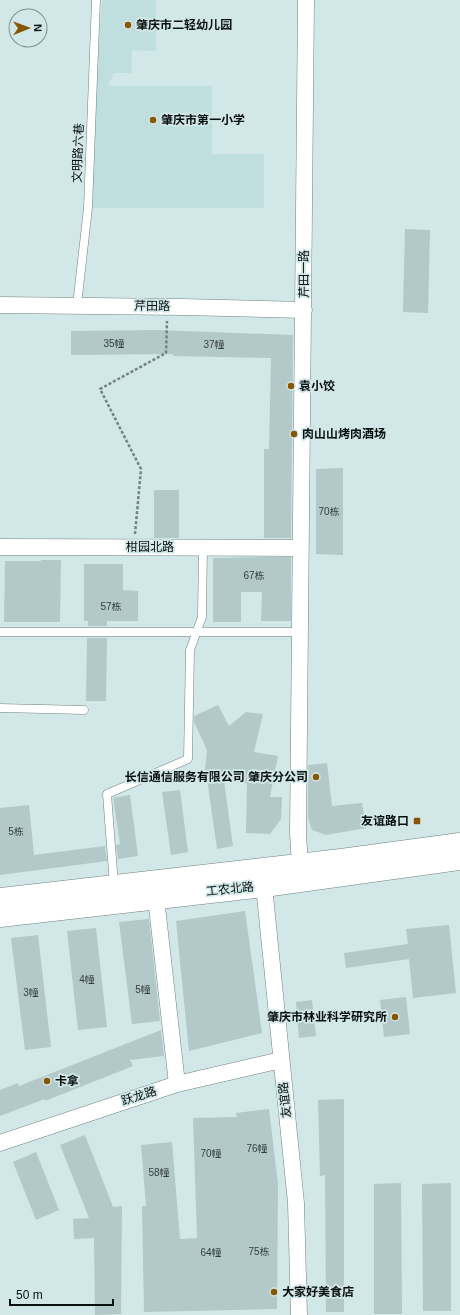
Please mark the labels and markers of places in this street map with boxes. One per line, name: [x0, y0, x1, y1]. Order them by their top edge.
place label: 肇庆市二轻幼儿园: [136, 18, 232, 32]
marker: 肇庆市二轻幼儿园: [123, 20, 133, 30]
place label: 肇庆市第一小学: [161, 113, 245, 127]
marker: 肇庆市第一小学: [148, 115, 158, 125]
place label: 袁小饺: [299, 379, 335, 393]
marker: 袁小饺: [286, 381, 296, 391]
place label: 肉山山烤肉酒场: [302, 427, 386, 441]
marker: 肉山山烤肉酒场: [289, 429, 299, 439]
place label: 长信通信服务有限公司 肇庆分公司: [125, 770, 308, 784]
marker: 长信通信服务有限公司 肇庆分公司: [311, 772, 321, 782]
place label: 友谊路口: [361, 814, 409, 828]
marker: 友谊路口: [412, 816, 422, 826]
place label: 肇庆市林业科学研究所: [267, 1010, 387, 1024]
marker: 肇庆市林业科学研究所: [390, 1012, 400, 1022]
place label: 卡拿: [55, 1074, 79, 1088]
marker: 卡拿: [42, 1076, 52, 1086]
place label: 大家好美食店: [282, 1285, 354, 1299]
marker: 大家好美食店: [269, 1287, 279, 1297]

